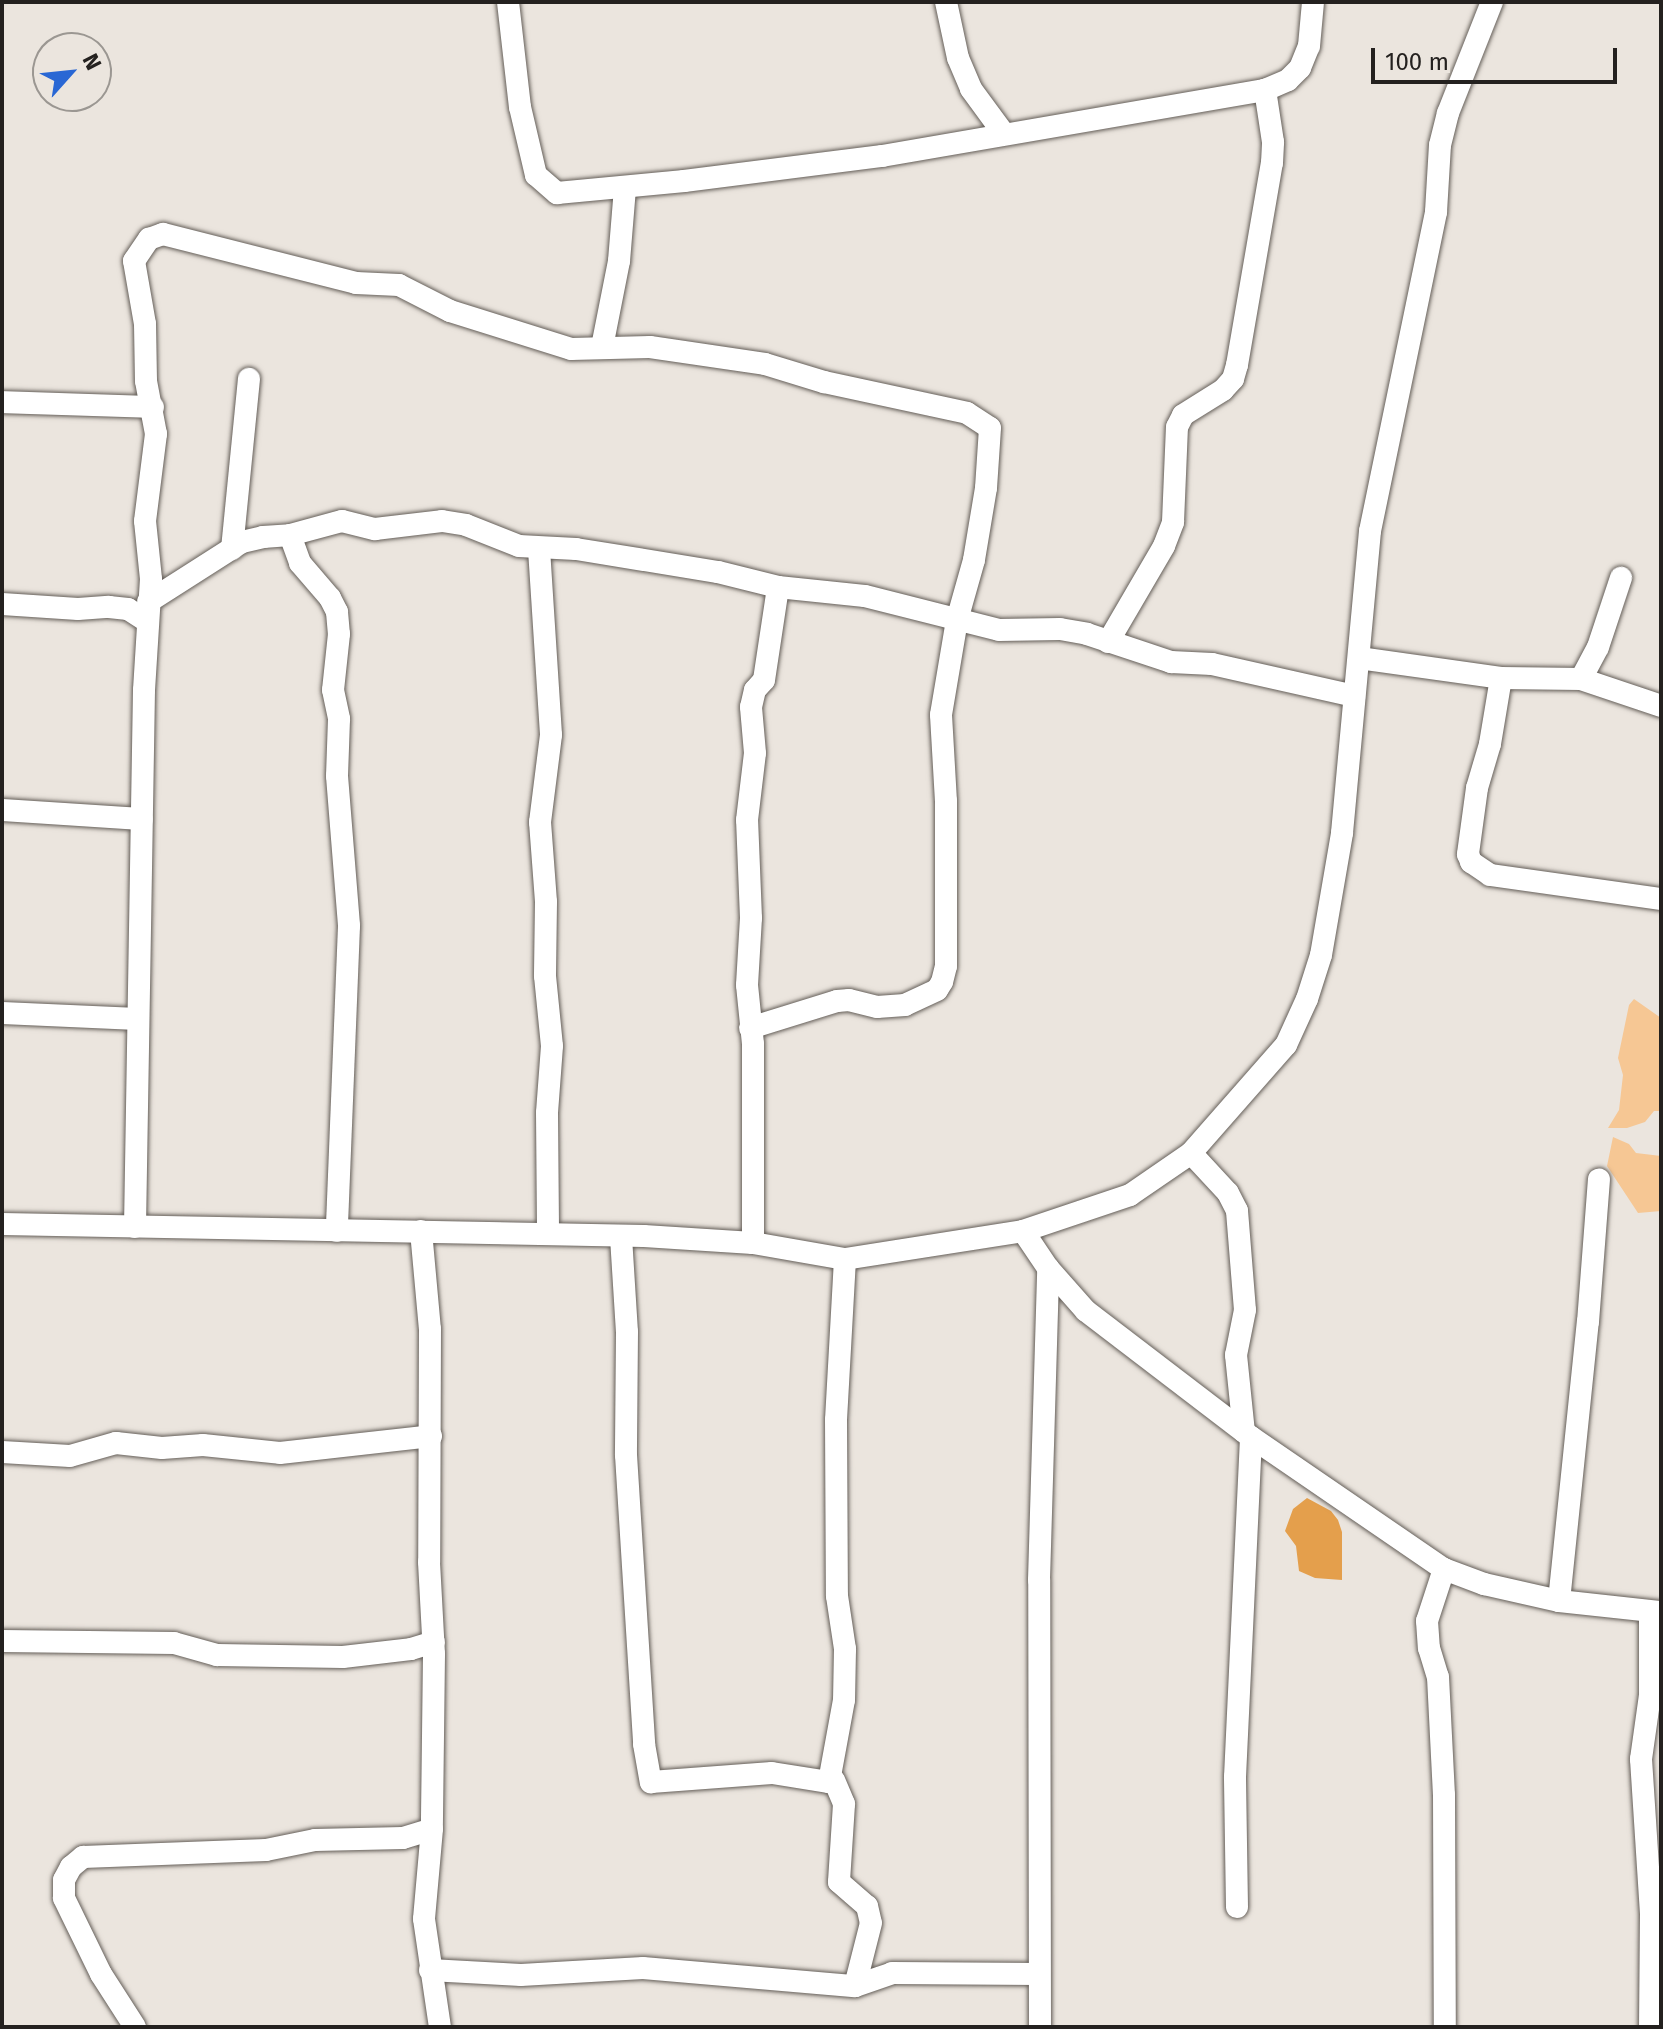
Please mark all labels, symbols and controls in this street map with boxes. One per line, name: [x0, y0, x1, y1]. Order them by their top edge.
north arrow: [32, 32, 112, 112]
scale bar: [1375, 32, 1621, 82]
text: 100 m: [1385, 48, 1449, 76]
text: N: [77, 49, 107, 74]

